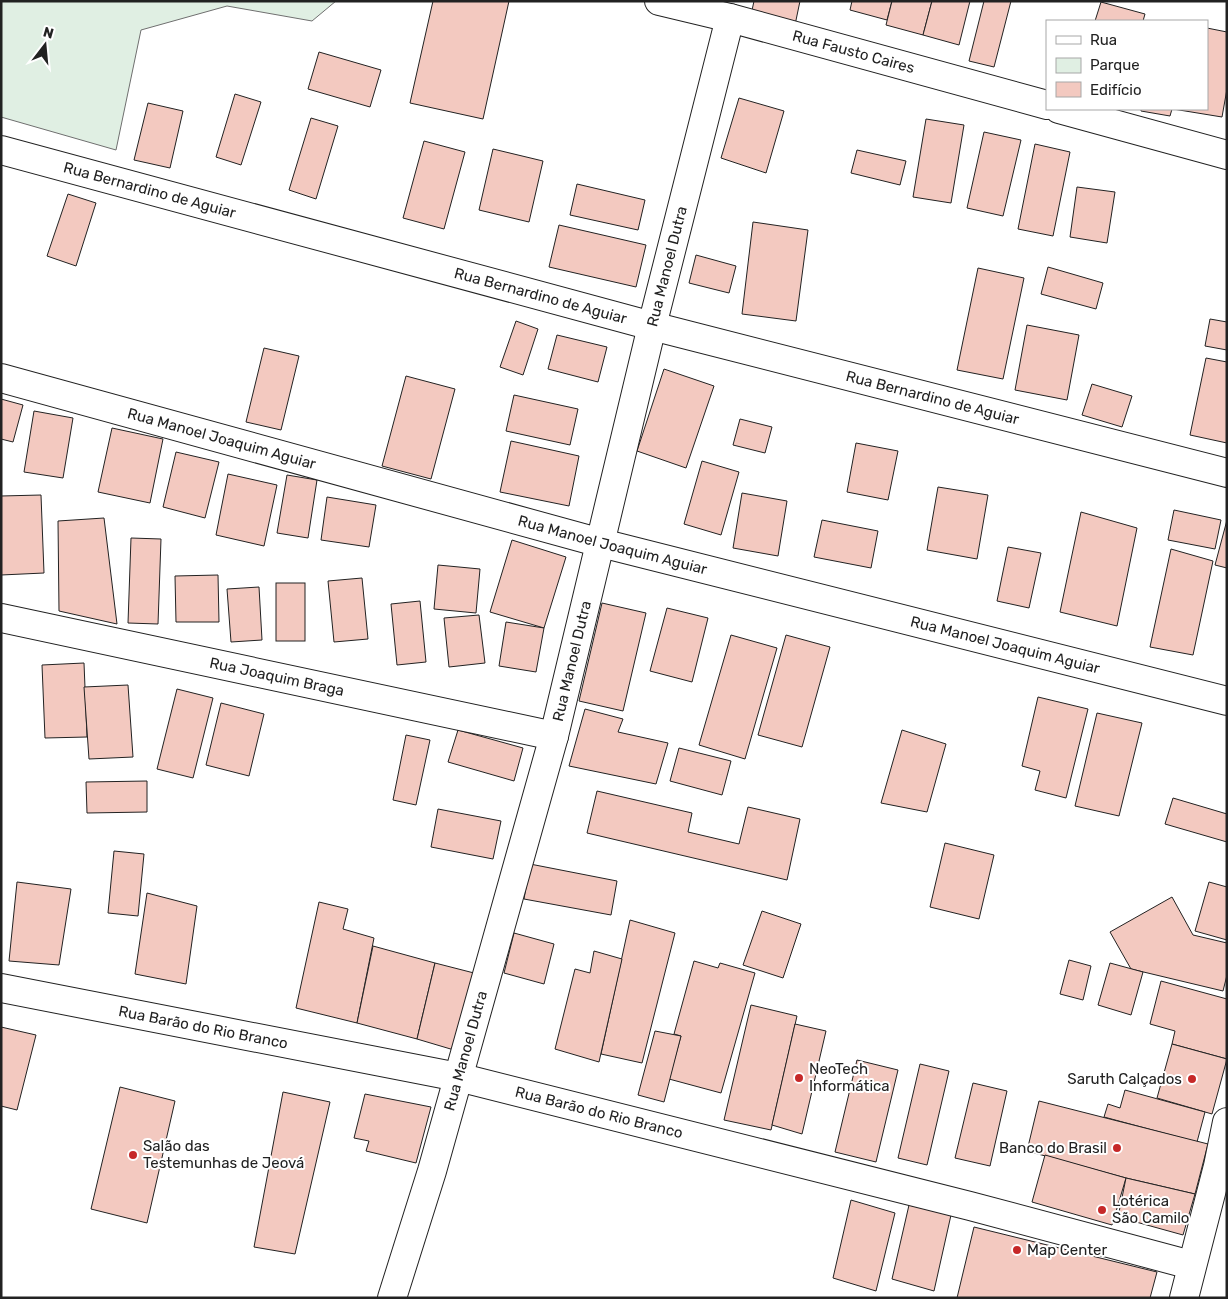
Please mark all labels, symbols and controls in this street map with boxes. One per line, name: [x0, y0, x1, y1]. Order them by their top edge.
north arrow: [20, 20, 70, 70]
legend: [1046, 20, 1208, 110]
text: N: [41, 23, 56, 43]
street label: Rua Fausto Caires: [790, 27, 917, 77]
text: Rua: [1090, 31, 1117, 49]
text: Parque: [1090, 56, 1140, 74]
text: Edifício: [1090, 81, 1142, 99]
street label: Rua Bernardino de Aguiar: [61, 158, 238, 222]
street label: Rua Manoel Dutra: [643, 204, 691, 328]
street label: Rua Bernardino de Aguiar: [452, 264, 629, 328]
street label: Rua Bernardino de Aguiar: [844, 367, 1021, 429]
street label: Rua Manoel Joaquim Aguiar: [126, 404, 318, 473]
street label: Rua Manoel Joaquim Aguiar: [516, 512, 709, 579]
street label: Rua Manoel Dutra: [549, 599, 595, 723]
street label: Rua Manoel Joaquim Aguiar: [908, 612, 1102, 678]
street label: Rua Joaquim Braga: [208, 654, 346, 700]
street label: Rua Manoel Dutra: [440, 989, 491, 1113]
street label: Rua Barão do Rio Branco: [117, 1002, 289, 1053]
place label: NeoTech Informática: [809, 1060, 890, 1095]
place label: Saruth Calçados: [1067, 1070, 1182, 1088]
marker: NeoTech Informática: [793, 1072, 805, 1084]
marker: Saruth Calçados: [1186, 1073, 1198, 1085]
street label: Rua Barão do Rio Branco: [513, 1083, 685, 1142]
place label: Salão das Testemunhas de Jeová: [143, 1137, 304, 1172]
place label: Banco do Brasil: [999, 1139, 1107, 1157]
marker: Banco do Brasil: [1111, 1142, 1123, 1154]
marker: Salão das Testemunhas de Jeová: [127, 1149, 139, 1161]
place label: Lotérica São Camilo: [1112, 1192, 1189, 1227]
marker: Lotérica São Camilo: [1096, 1204, 1108, 1216]
place label: Map Center: [1027, 1241, 1107, 1259]
marker: Map Center: [1011, 1244, 1023, 1256]

